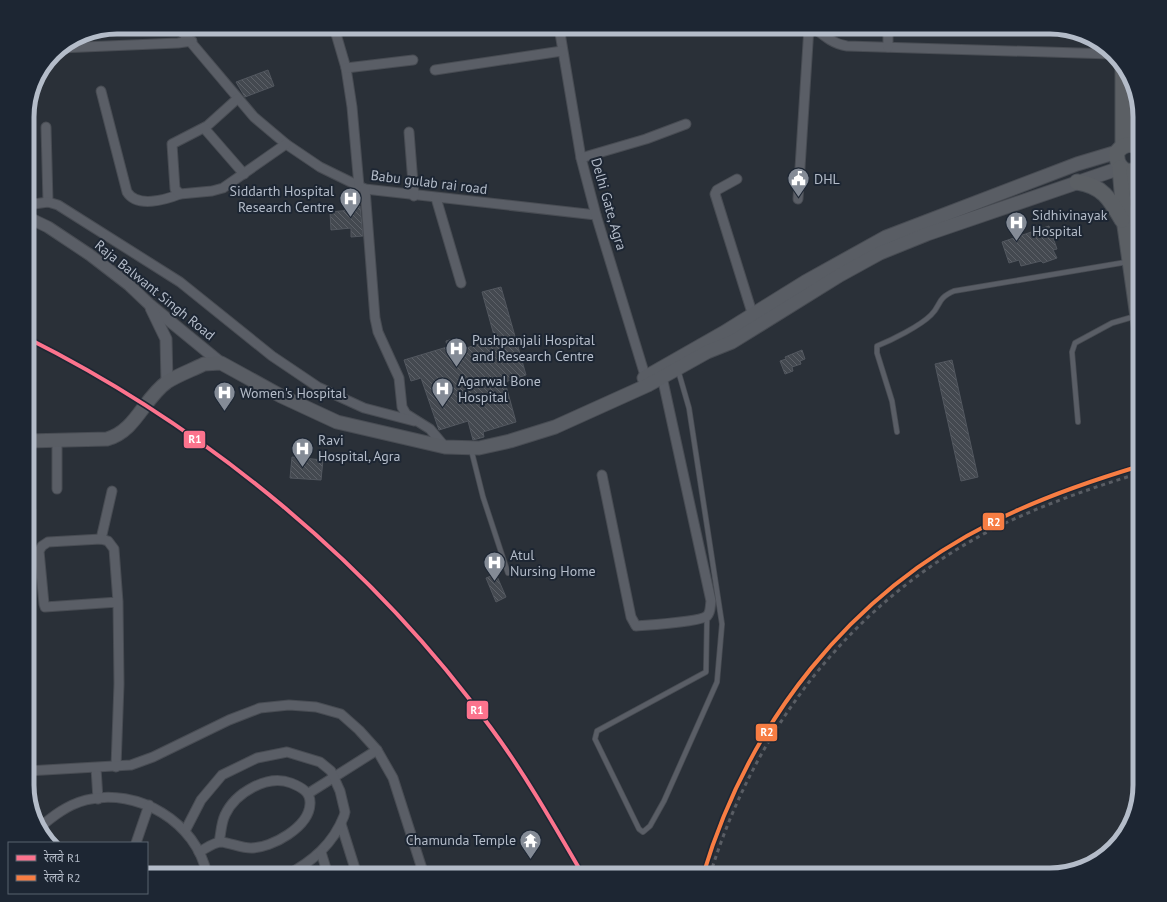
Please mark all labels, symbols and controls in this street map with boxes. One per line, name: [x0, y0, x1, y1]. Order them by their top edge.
street label: Delhi Gate, Agra: [587, 156, 631, 252]
street label: Babu gulab rai road: [370, 166, 488, 198]
public building icon: DHL: [785, 166, 811, 199]
place label: DHL: [814, 170, 840, 188]
place label: Siddarth Hospital Research Centre: [230, 182, 334, 216]
hospital icon: Siddarth Hospital Research Centre: [337, 186, 363, 219]
place label: Sidhivinayak Hospital: [1032, 206, 1108, 240]
hospital icon: Sidhivinayak Hospital: [1004, 210, 1030, 243]
street label: Raja Balwant Singh Road: [91, 236, 219, 344]
place label: Pushpanjali Hospital and Research Centre: [472, 331, 595, 365]
hospital icon: Pushpanjali Hospital and Research Centre: [443, 335, 469, 368]
place label: Agarwal Bone Hospital: [458, 372, 541, 406]
hospital icon: Agarwal Bone Hospital: [430, 376, 456, 409]
hospital icon: Women's Hospital: [212, 380, 238, 413]
place label: Women's Hospital: [240, 384, 346, 402]
line badge: R1: [183, 430, 206, 449]
place label: Ravi Hospital, Agra: [318, 431, 401, 465]
text: R1: [189, 432, 201, 446]
hospital icon: Ravi Hospital, Agra: [289, 435, 315, 468]
line badge: R2: [982, 512, 1005, 531]
text: R2: [988, 515, 1000, 529]
place label: Atul Nursing Home: [510, 546, 596, 580]
hospital icon: Atul Nursing Home: [482, 550, 508, 583]
line badge: R1: [466, 700, 489, 720]
text: R1: [471, 703, 483, 717]
line badge: R2: [755, 723, 778, 742]
text: R2: [761, 725, 773, 739]
temple icon: Chamunda Temple: [518, 827, 544, 860]
place label: Chamunda Temple: [406, 831, 516, 849]
legend: [8, 842, 148, 894]
text: रेलवे R1: [44, 850, 81, 865]
text: रेलवे R2: [44, 870, 81, 885]

